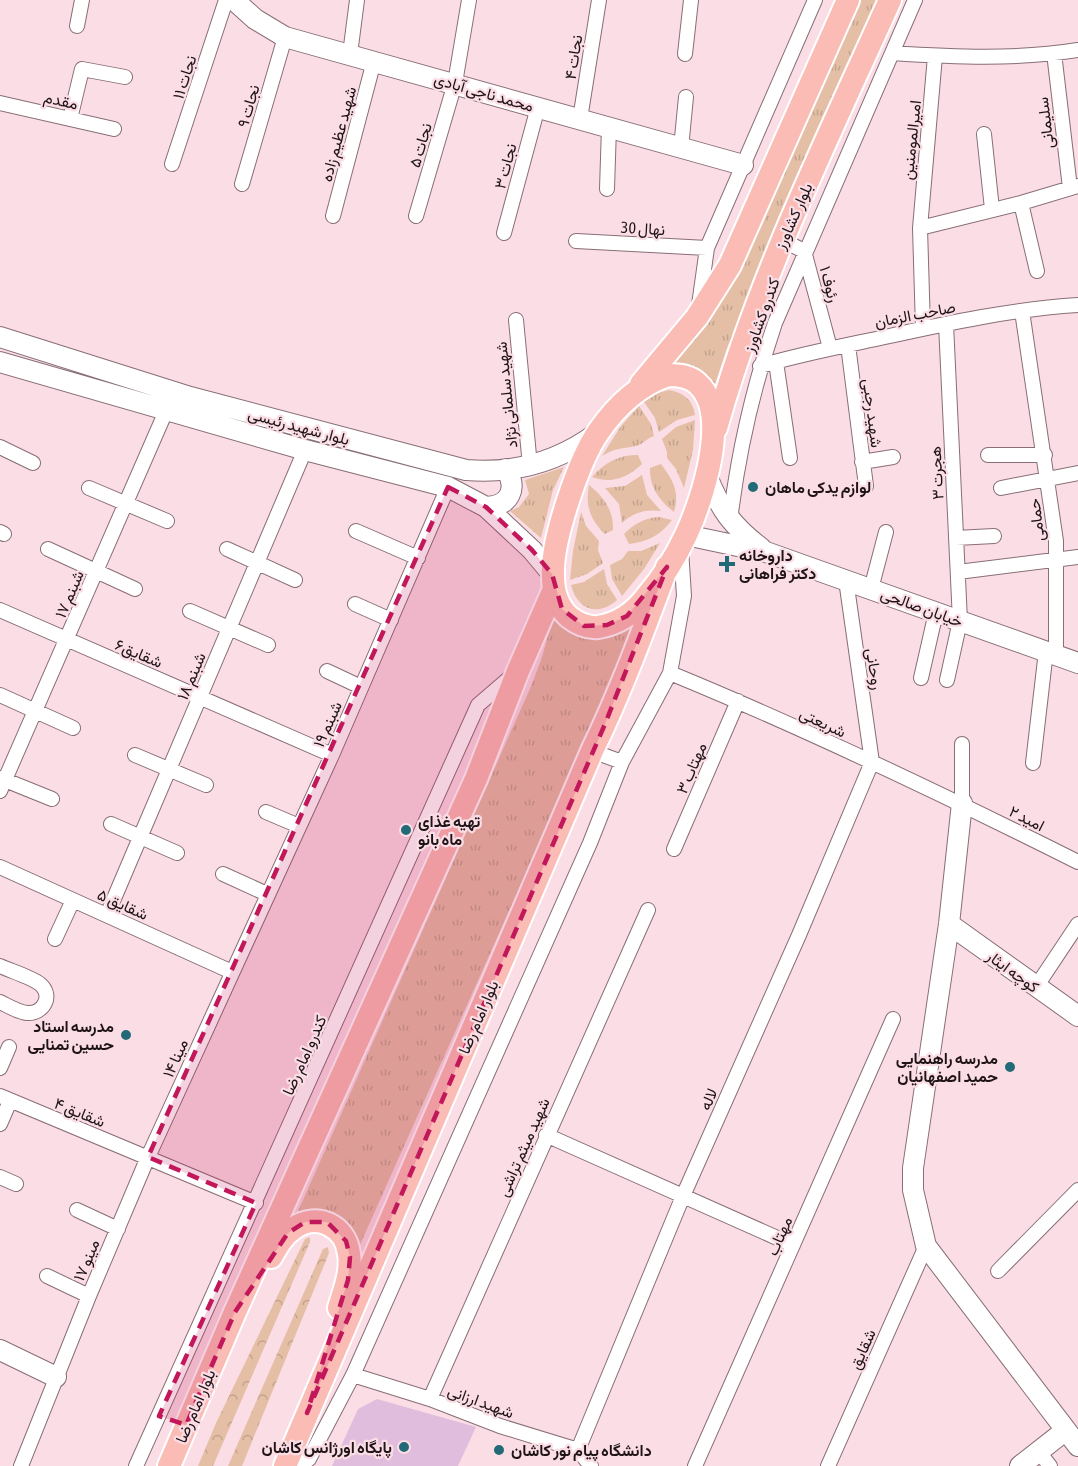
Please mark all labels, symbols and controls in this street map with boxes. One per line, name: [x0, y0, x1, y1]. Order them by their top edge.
street label: نجات ۴: [561, 33, 586, 81]
street label: نجات ۱۱: [168, 53, 200, 102]
street label: محمد ناجی آبادی: [432, 69, 536, 117]
street label: نجات ۹: [233, 83, 264, 130]
street label: شهید عظیم زاده: [317, 85, 361, 184]
street label: مقدم: [42, 87, 80, 115]
street label: سلیمانی: [1033, 96, 1059, 150]
street label: امیرالمومنین: [898, 99, 926, 181]
street label: نجات ۵: [405, 121, 436, 170]
street label: نجات ۳: [490, 141, 521, 191]
street label: بلوار کشاورز: [770, 180, 817, 254]
street label: نهال 30: [620, 218, 666, 240]
street label: رئوف ۱: [815, 264, 843, 305]
street label: کندرو کشاورز: [739, 275, 785, 356]
street label: صاحب الزمان: [873, 297, 957, 333]
street label: شهید سلمانی نژاد: [491, 341, 523, 449]
street label: شهید رجبی: [858, 377, 886, 449]
street label: بلوار شهید رئیسی: [246, 404, 352, 450]
street label: هجرت ۳: [926, 446, 948, 500]
place label: لوازم یدکی ماهان: [765, 478, 871, 498]
marker: لوازم یدکی ماهان: [746, 480, 760, 494]
street label: حمامی: [1024, 497, 1050, 543]
place label: داروخانه دکتر فراهانی: [739, 546, 816, 584]
marker: داروخانه دکتر فراهانی: [720, 557, 734, 571]
street label: شبنم ۱۷: [51, 567, 89, 621]
street label: خیابان صالحی: [878, 584, 966, 632]
street label: شقایق۶: [112, 635, 165, 673]
street label: روحانی: [861, 647, 887, 691]
street label: شبنم ۱۸: [173, 649, 211, 703]
street label: شبنم ۱۹: [309, 698, 347, 750]
street label: شریعتی: [796, 703, 849, 742]
street label: مهتاب ۳: [672, 740, 712, 797]
street label: امید ۲: [1006, 802, 1048, 835]
place label: تهیه غذای ماه بانو: [418, 812, 480, 850]
marker: تهیه غذای ماه بانو: [399, 823, 413, 837]
street label: شقایق ۵: [94, 885, 151, 925]
street label: کوچه ایثار: [981, 946, 1043, 998]
street label: بلوار امام رضا: [454, 977, 503, 1057]
street label: کندرو امام رضا: [278, 1012, 331, 1099]
place label: مدرسه استاد حسین تمنایی: [27, 1017, 114, 1054]
marker: مدرسه استاد حسین تمنایی: [119, 1028, 133, 1042]
street label: مینا ۱۴: [159, 1036, 192, 1080]
place label: مدرسه راهنمایی حمید اصفهانیان: [896, 1049, 998, 1087]
marker: مدرسه راهنمایی حمید اصفهانیان: [1003, 1060, 1017, 1074]
street label: لاله: [695, 1085, 721, 1113]
street label: شقایق ۴: [51, 1094, 108, 1132]
street label: شهید میثم تراشی: [493, 1095, 555, 1200]
street label: مهتاب: [762, 1214, 797, 1259]
street label: مینو ۱۷: [69, 1237, 105, 1284]
street label: شقایق: [845, 1326, 881, 1373]
street label: بلوار امام رضا: [171, 1366, 220, 1446]
street label: شهید ارزانی: [445, 1381, 517, 1423]
place label: پایگاه اورژانس کاشان: [262, 1438, 392, 1459]
marker: پایگاه اورژانس کاشان: [397, 1440, 411, 1454]
place label: دانشگاه پیام نور کاشان: [511, 1441, 652, 1462]
marker: دانشگاه پیام نور کاشان: [492, 1443, 506, 1457]

